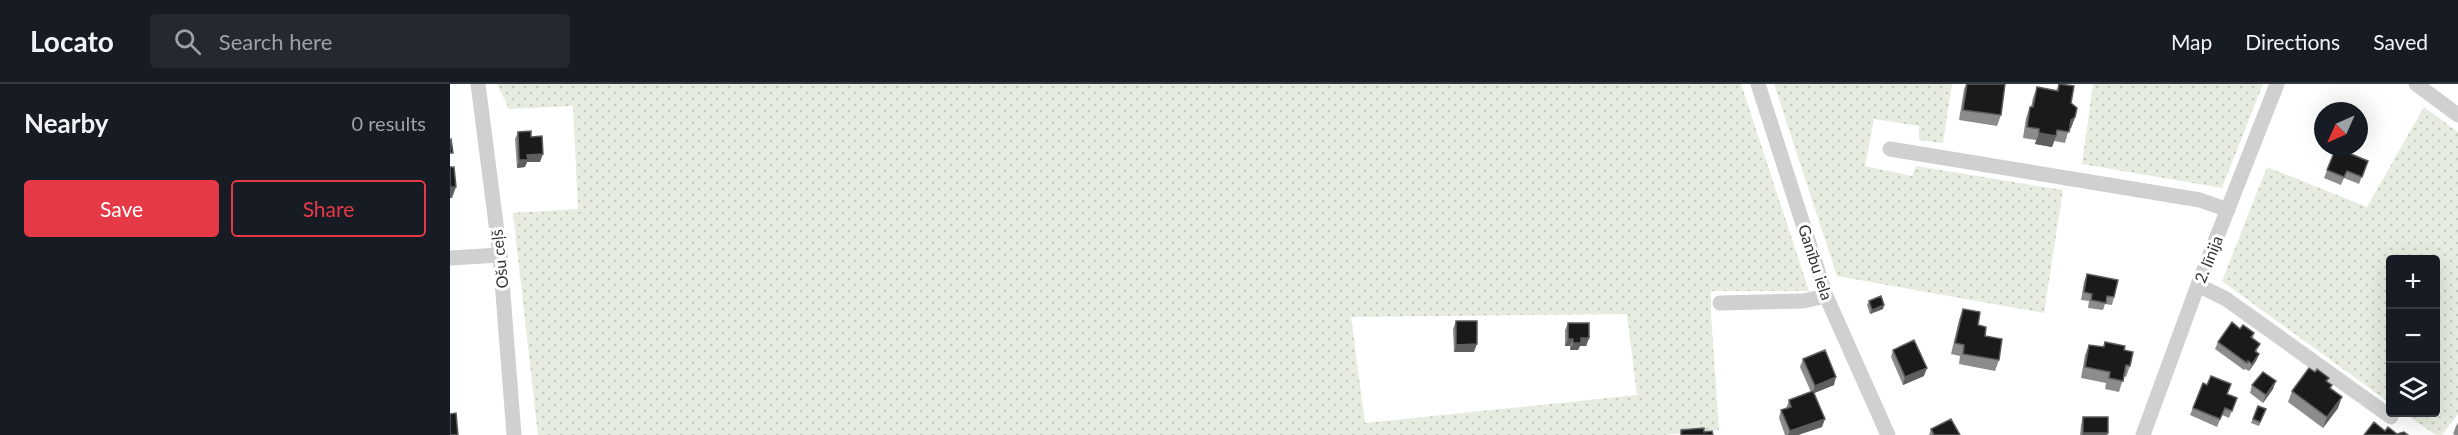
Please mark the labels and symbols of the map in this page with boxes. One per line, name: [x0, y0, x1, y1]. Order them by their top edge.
north arrow: [2314, 102, 2368, 156]
street label: Ganību iela: [1795, 222, 1837, 302]
street label: Ošu ceļš: [486, 228, 512, 289]
street label: 2. līnija: [2190, 233, 2226, 285]

